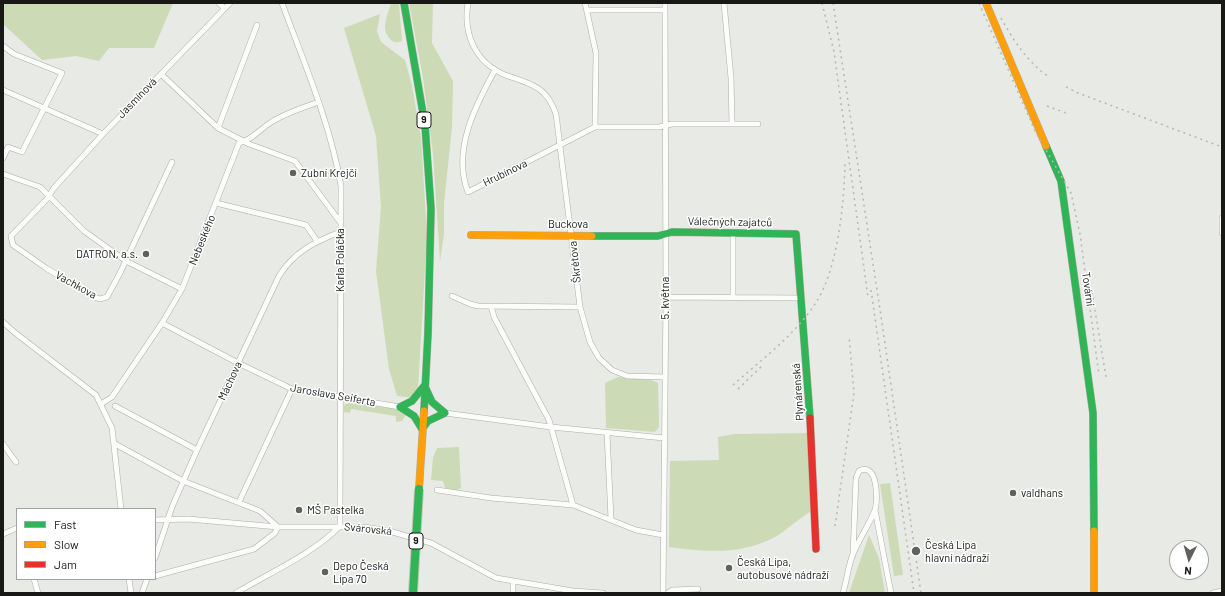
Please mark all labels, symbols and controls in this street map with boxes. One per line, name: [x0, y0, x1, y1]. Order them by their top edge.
street label: Jasmínová: [115, 75, 159, 121]
road number: 9: [417, 112, 431, 128]
street label: Hrubínova: [481, 157, 529, 189]
place label: Zubní Krejčí: [301, 166, 357, 180]
marker: Zubní Krejčí: [288, 168, 298, 178]
street label: Nebeského: [186, 213, 218, 267]
street label: Válečných zajatců: [688, 215, 772, 229]
street label: Buckova: [548, 217, 588, 231]
street label: Karla Poláčka: [333, 228, 347, 292]
street label: Škrétova: [566, 240, 584, 284]
place label: DATRON, a.s.: [76, 247, 138, 261]
marker: DATRON, a.s.: [141, 249, 151, 259]
street label: Vachkova: [53, 268, 99, 302]
street label: Tovární: [1079, 271, 1097, 307]
street label: 5. května: [658, 277, 672, 319]
street label: Máchova: [215, 359, 245, 403]
street label: Plynárenská: [789, 363, 807, 421]
street label: Jaroslava Seiferta: [289, 381, 377, 409]
place label: valdhans: [1021, 486, 1063, 500]
marker: valdhans: [1008, 488, 1018, 498]
place label: MŠ Pastelka: [307, 503, 364, 517]
marker: MŠ Pastelka: [294, 505, 304, 515]
legend: [16, 508, 156, 580]
text: Fast: [54, 517, 77, 531]
street label: Svárovská: [343, 520, 393, 538]
road number: 9: [409, 533, 423, 549]
text: Slow: [54, 537, 79, 551]
place label: Česká Lípa hlavní nádraží: [925, 538, 989, 564]
north arrow: [1169, 540, 1209, 580]
marker: Česká Lípa hlavní nádraží: [910, 545, 922, 557]
place label: Česká Lípa, autobusové nádraží: [737, 555, 829, 581]
text: Jam: [54, 557, 77, 571]
place label: Depo Česká Lípa 70: [333, 559, 389, 585]
marker: Česká Lípa, autobusové nádraží: [724, 563, 734, 573]
text: N: [1184, 565, 1192, 578]
marker: Depo Česká Lípa 70: [320, 567, 330, 577]

